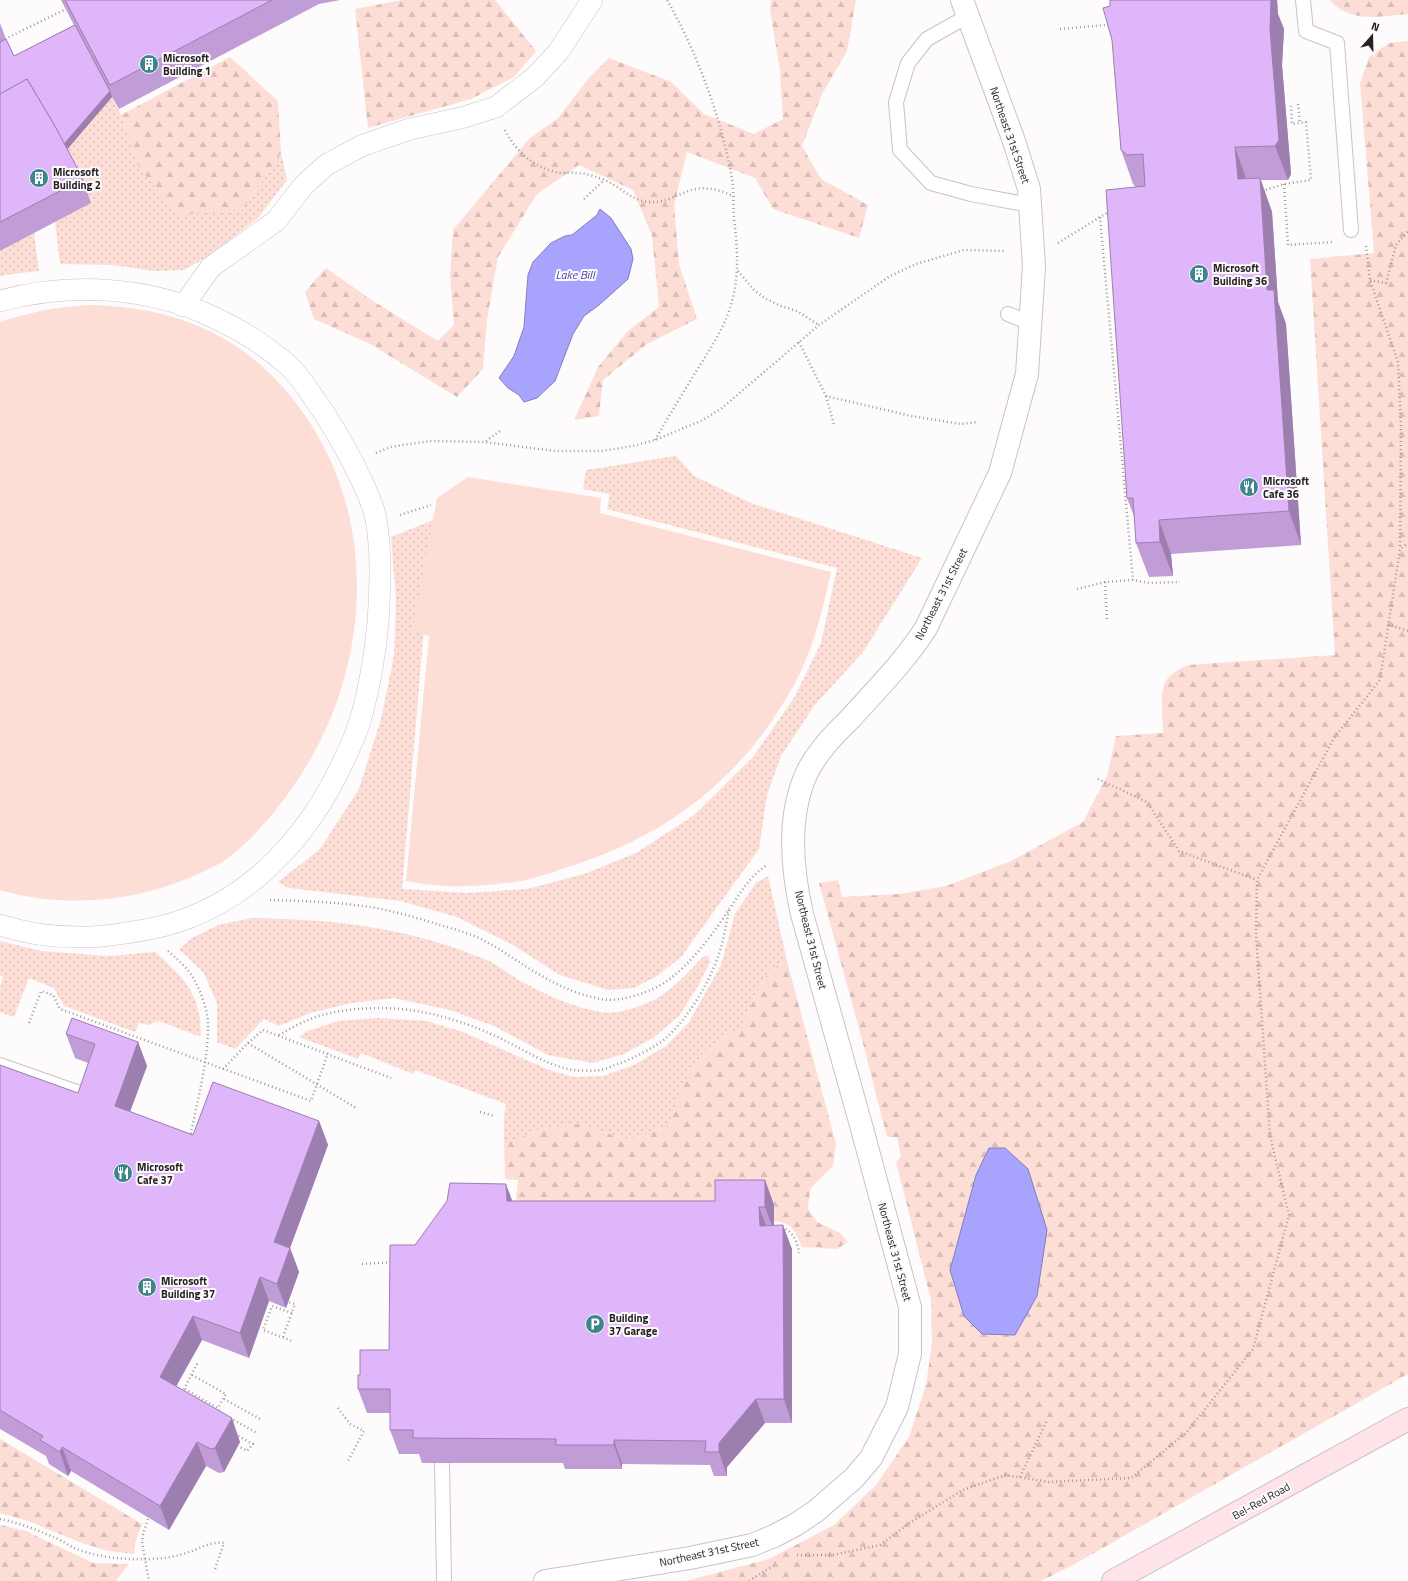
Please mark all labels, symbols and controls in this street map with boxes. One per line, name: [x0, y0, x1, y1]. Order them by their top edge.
north arrow: [1352, 16, 1392, 56]
text: N: [1369, 18, 1382, 35]
place label: Microsoft Building 1: [163, 50, 211, 79]
building icon: Microsoft Building 1: [138, 53, 160, 75]
street label: Northeast 31st Street: [986, 84, 1034, 186]
place label: Microsoft Building 2: [53, 164, 101, 193]
building icon: Microsoft Building 2: [28, 167, 50, 189]
place label: Microsoft Building 36: [1213, 260, 1267, 289]
building icon: Microsoft Building 36: [1188, 263, 1210, 285]
water label: Lake Bill: [556, 265, 596, 284]
place label: Microsoft Cafe 36: [1263, 473, 1309, 502]
restaurant icon: Microsoft Cafe 36: [1238, 476, 1260, 498]
street label: Northeast 31st Street: [911, 545, 971, 643]
street label: Northeast 31st Street: [791, 889, 831, 991]
place label: Microsoft Cafe 37: [137, 1159, 183, 1188]
restaurant icon: Microsoft Cafe 37: [112, 1162, 134, 1184]
street label: Northeast 31st Street: [874, 1201, 916, 1303]
place label: Microsoft Building 37: [161, 1273, 215, 1302]
building icon: Microsoft Building 37: [136, 1276, 158, 1298]
place label: Building 37 Garage: [609, 1310, 658, 1339]
parking icon: Building 37 Garage: [584, 1313, 606, 1335]
street label: Bel-Red Road: [1229, 1478, 1293, 1524]
street label: Northeast 31st Street: [658, 1534, 760, 1570]

